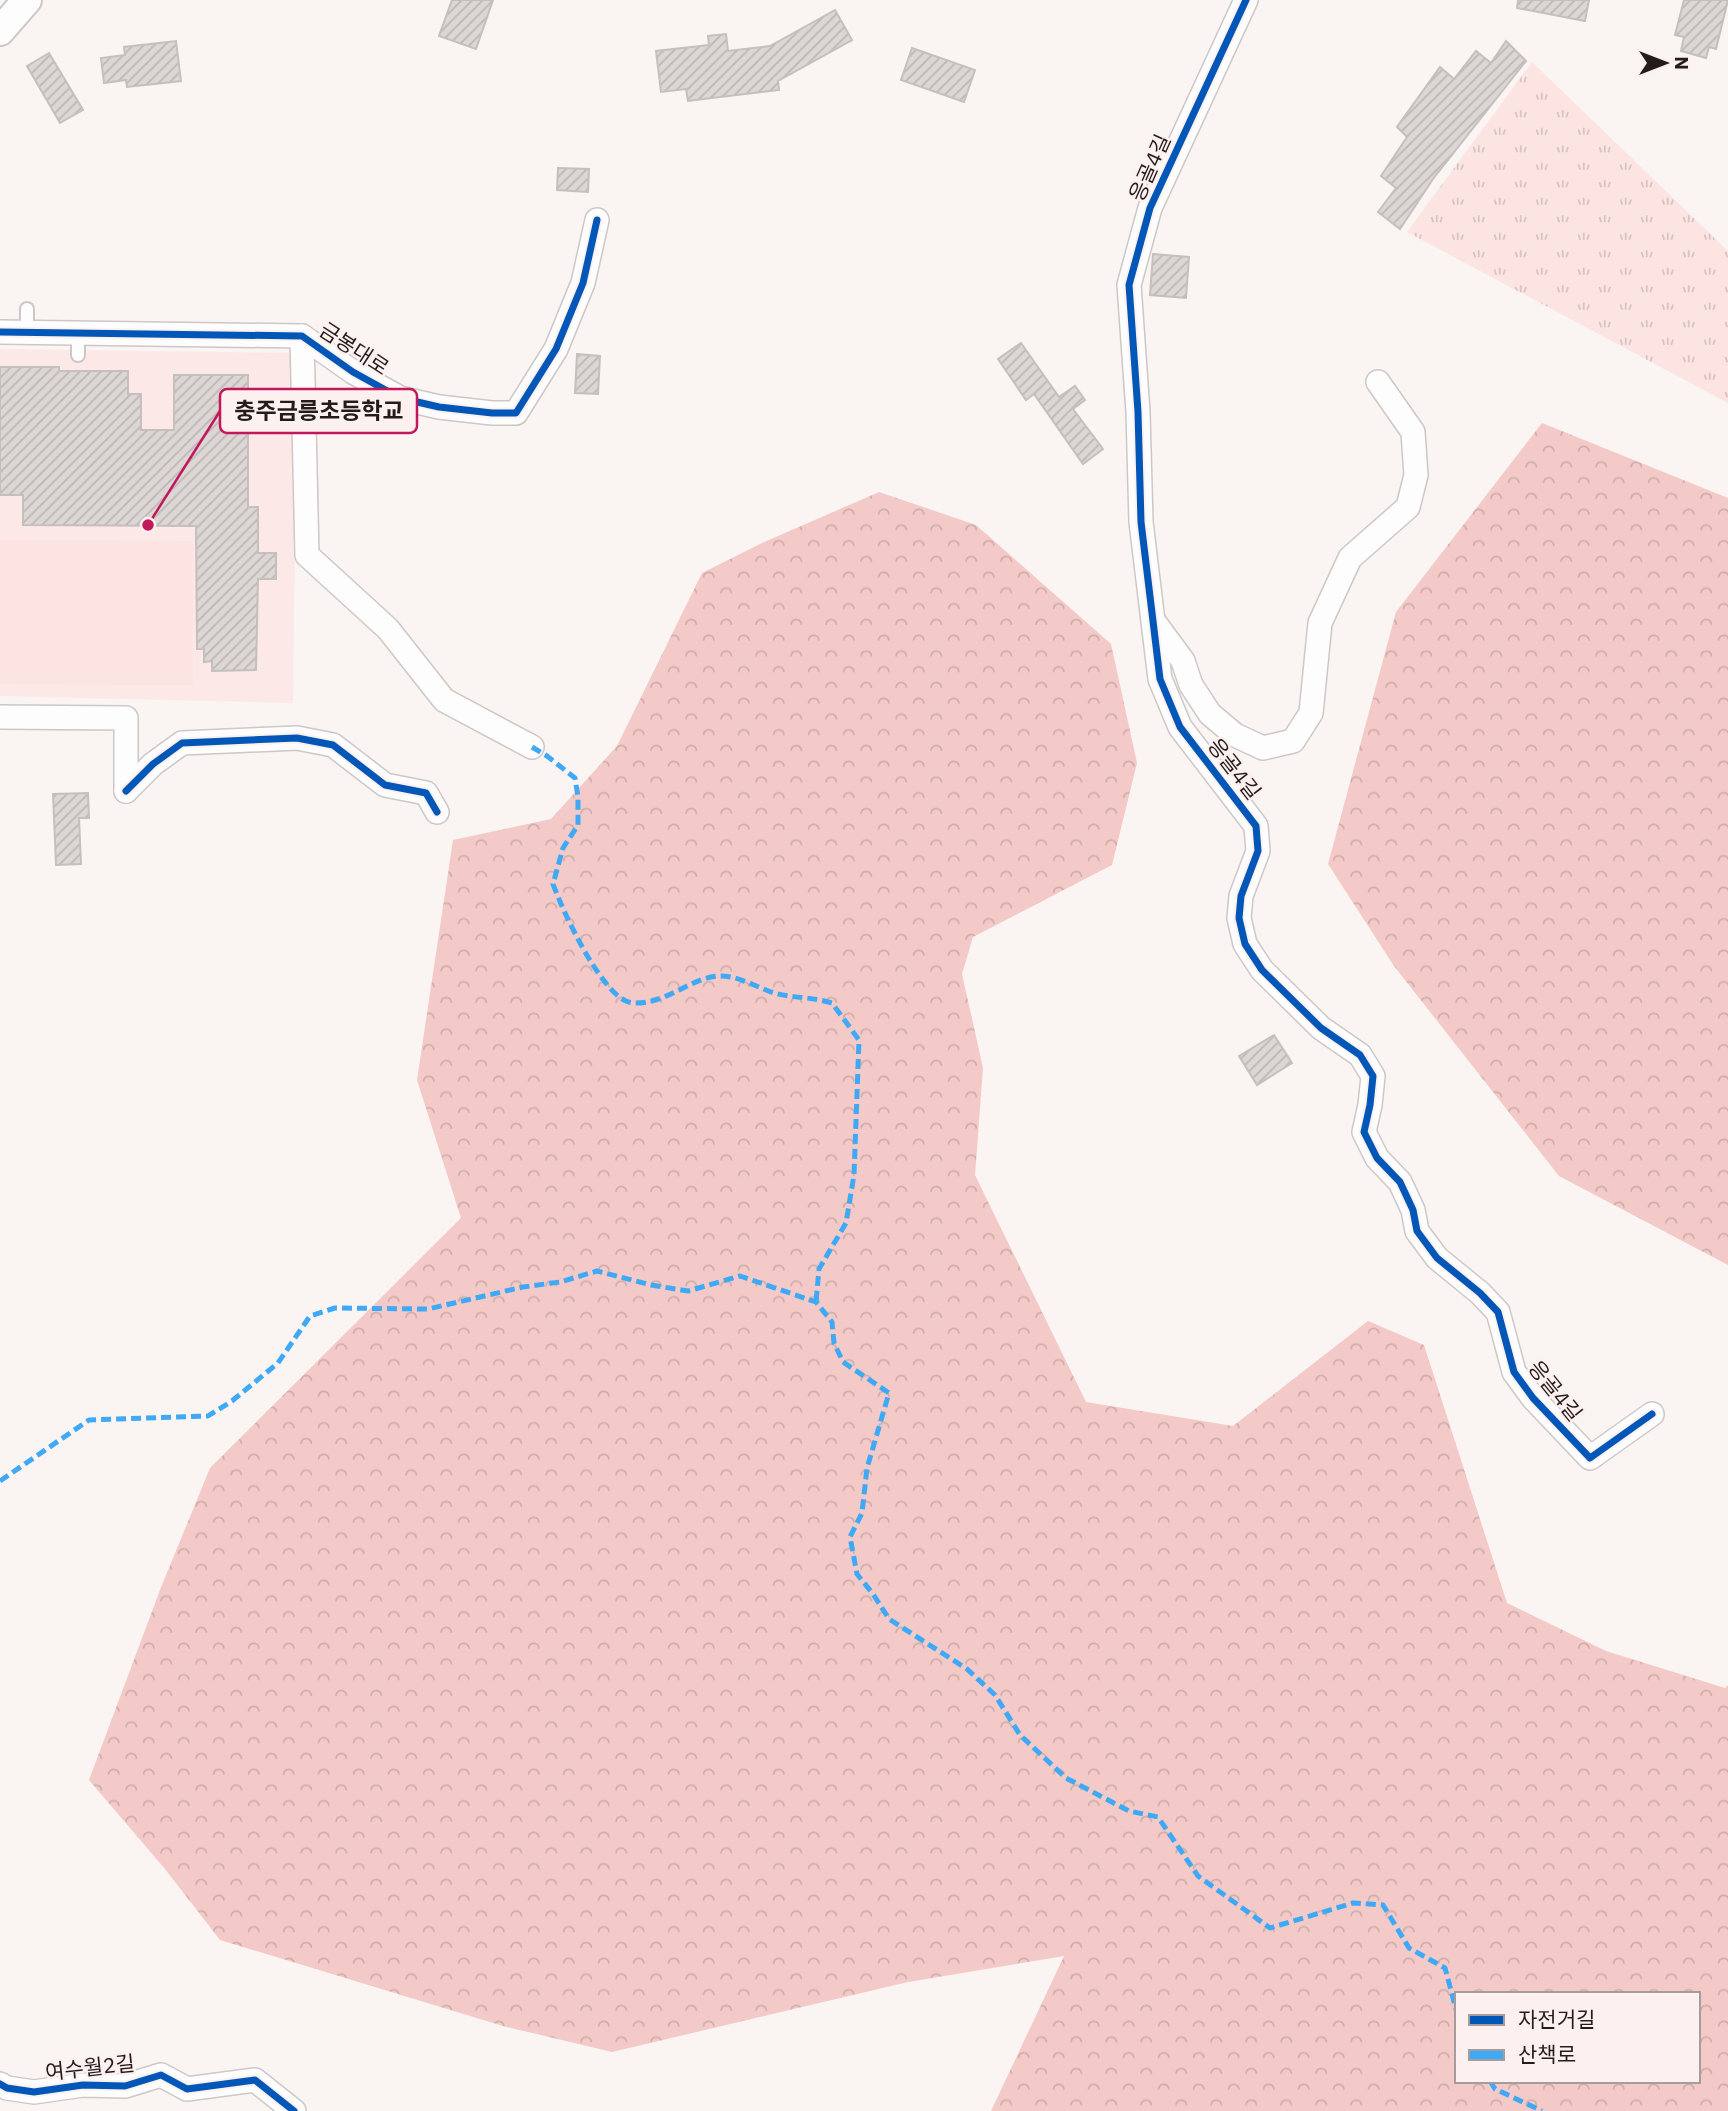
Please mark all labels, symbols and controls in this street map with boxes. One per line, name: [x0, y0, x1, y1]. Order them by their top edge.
north arrow: [1630, 28, 1700, 98]
text: N: [1670, 56, 1694, 70]
street label: 응골4길: [1122, 130, 1176, 206]
street label: 금봉대로: [315, 315, 395, 381]
callout: 충주금릉초등학교: [220, 389, 417, 433]
text: 충주금릉초등학교: [234, 395, 404, 425]
street label: 응골4길: [1202, 732, 1268, 805]
street label: 응골4길: [1523, 1354, 1589, 1427]
legend: [1455, 1992, 1700, 2083]
text: 자전거길: [1518, 2005, 1595, 2033]
text: 산책로: [1518, 2040, 1576, 2068]
street label: 여수월2길: [44, 2048, 136, 2086]

